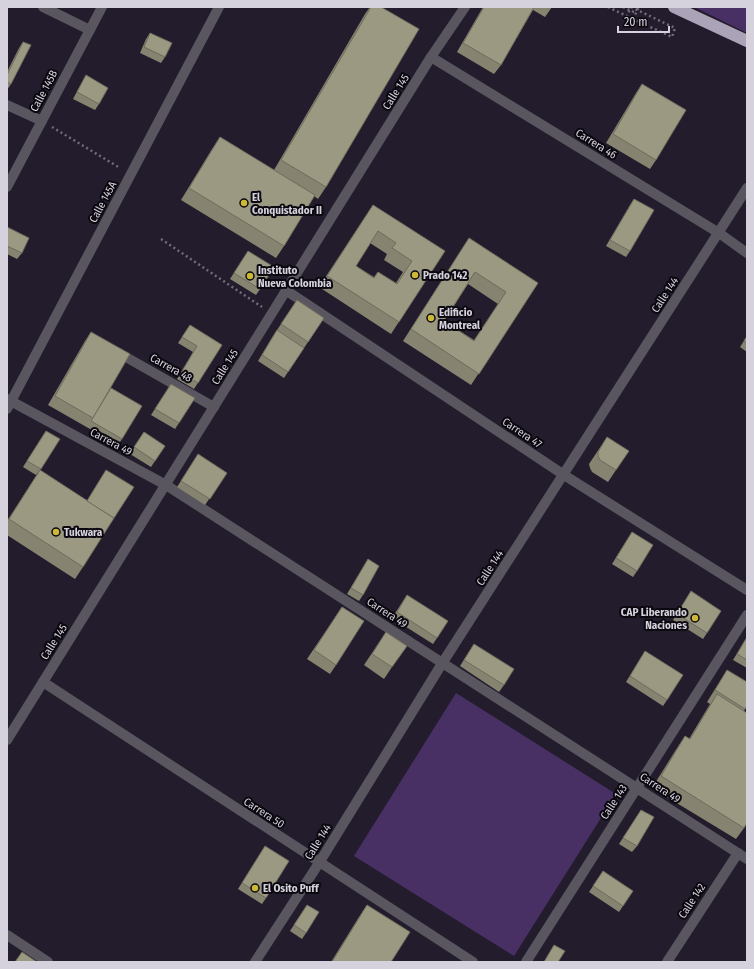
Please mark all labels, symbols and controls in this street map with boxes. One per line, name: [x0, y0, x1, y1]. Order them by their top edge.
scale bar: [618, 8, 669, 34]
text: 20 m: [624, 15, 648, 29]
street label: Calle 145B: [28, 68, 60, 114]
street label: Calle 145: [380, 72, 412, 112]
street label: Carrera 46: [573, 126, 619, 162]
street label: Calle 145A: [87, 179, 119, 225]
place label: El Conquistador II: [252, 191, 322, 217]
marker: El Conquistador II: [239, 198, 249, 208]
place label: Instituto Nueva Colombia: [258, 264, 332, 290]
place label: Prado 142: [423, 269, 467, 282]
marker: Prado 142: [410, 270, 420, 280]
marker: Instituto Nueva Colombia: [245, 271, 255, 281]
street label: Calle 144: [649, 274, 682, 315]
place label: Edificio Montreal: [439, 306, 481, 332]
marker: Edificio Montreal: [426, 313, 436, 323]
street label: Calle 145: [209, 347, 241, 387]
street label: Carrera 48: [148, 351, 195, 385]
street label: Carrera 47: [500, 415, 545, 451]
street label: Carrera 49: [88, 426, 134, 458]
place label: Tukwara: [64, 526, 103, 539]
marker: Tukwara: [51, 527, 61, 537]
street label: Calle 144: [474, 547, 507, 588]
street label: Carrera 49: [364, 595, 410, 631]
place label: CAP Liberando Naciones: [621, 606, 687, 632]
marker: CAP Liberando Naciones: [690, 613, 700, 623]
street label: Calle 145: [38, 622, 70, 662]
street label: Carrera 49: [637, 770, 683, 806]
street label: Calle 143: [598, 782, 630, 822]
street label: Carrera 50: [241, 795, 287, 831]
street label: Calle 144: [302, 821, 334, 862]
street label: Calle 142: [676, 881, 708, 921]
place label: El Osito Puff: [263, 882, 320, 895]
marker: El Osito Puff: [250, 883, 260, 893]

